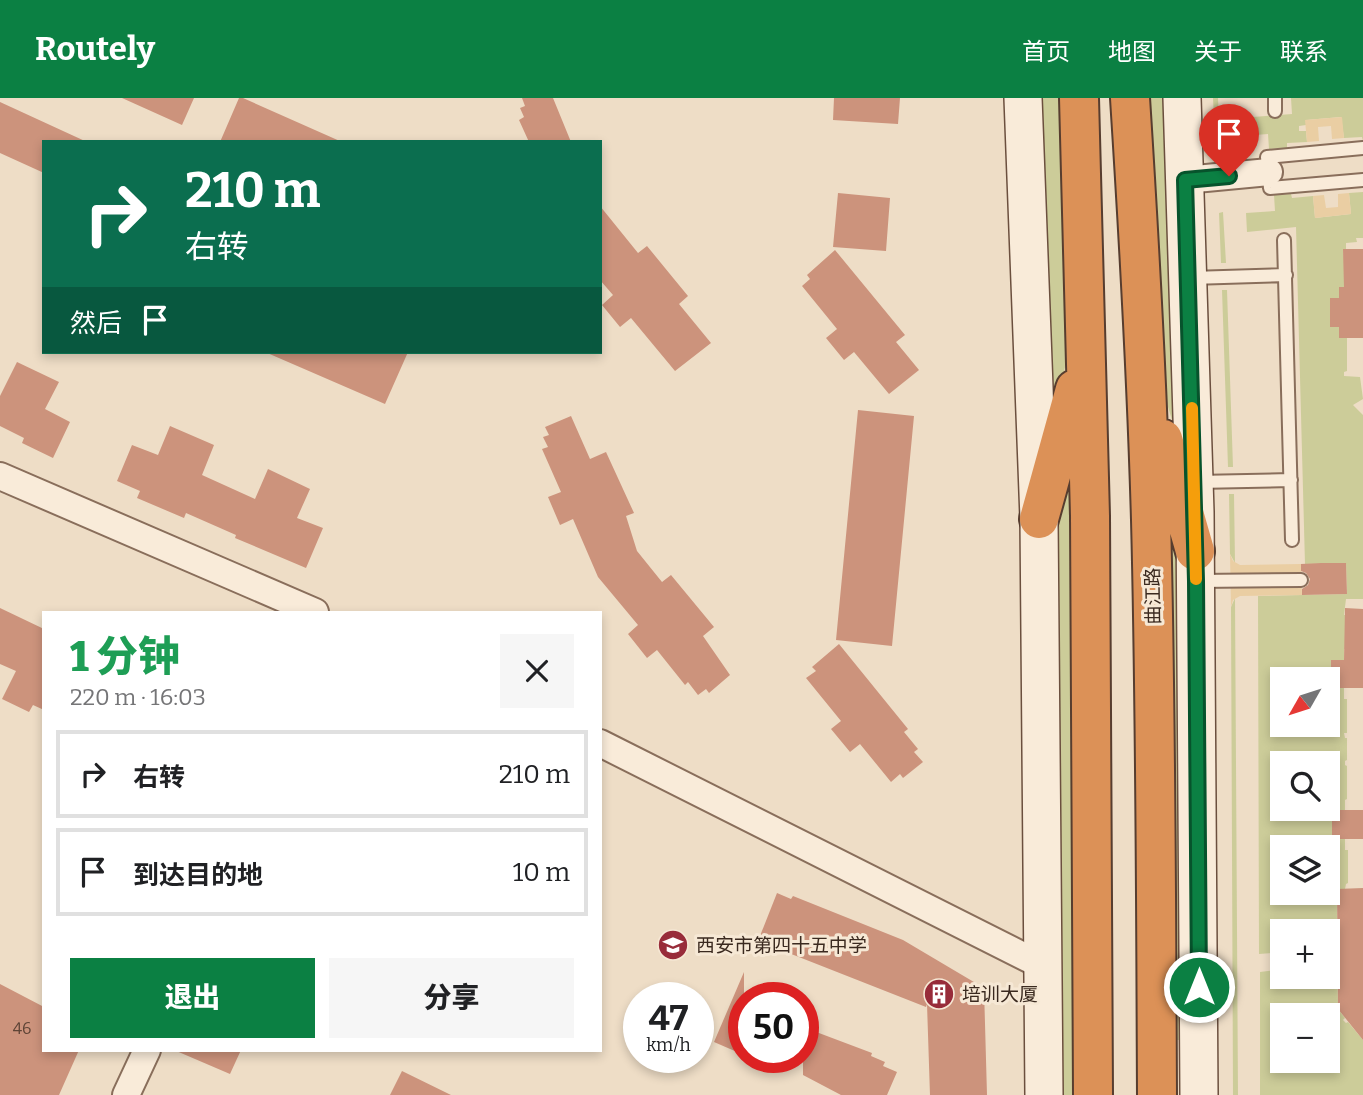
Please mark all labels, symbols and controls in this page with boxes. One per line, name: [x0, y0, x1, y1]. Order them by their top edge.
text: Routely: [35, 29, 155, 69]
text: 首页: [1022, 38, 1070, 66]
text: 地图: [1108, 38, 1156, 66]
text: 关于: [1194, 38, 1242, 66]
text: 联系: [1280, 38, 1328, 66]
pin: [1199, 104, 1259, 176]
icon: arrive: [1210, 115, 1248, 153]
text: 210 m: [185, 161, 320, 220]
icon: right: [70, 168, 161, 259]
text: 右转: [185, 228, 249, 266]
icon: arrive: [136, 301, 174, 339]
text: 然后: [70, 308, 122, 339]
street label: 曲江路: [1141, 567, 1165, 625]
text: 1 分钟: [70, 632, 180, 682]
button: close: [500, 634, 574, 708]
north arrow: [1270, 667, 1340, 737]
map controls: [1270, 667, 1340, 1073]
text: 220 m · 16:03: [70, 683, 206, 711]
button: search: [1270, 751, 1340, 821]
icon: right: [74, 755, 112, 793]
text: 210 m: [499, 759, 570, 790]
text: 右转: [133, 762, 185, 793]
button: layers: [1270, 835, 1340, 905]
icon: arrive: [74, 853, 112, 891]
text: 10 m: [513, 857, 570, 888]
text: 到达目的地: [133, 860, 263, 891]
button: +: [1270, 919, 1340, 989]
school or university icon: 西安市第四十五中学: [656, 928, 690, 962]
place label: 西安市第四十五中学: [696, 934, 867, 957]
position arrow: [1162, 950, 1236, 1024]
button: 退出: [70, 958, 315, 1038]
button: 分享: [329, 958, 574, 1038]
building icon: 培训大厦: [922, 977, 956, 1011]
speed limit sign: 50: [728, 982, 819, 1073]
place label: 培训大厦: [962, 983, 1038, 1006]
text: 47: [649, 997, 688, 1039]
button: −: [1270, 1003, 1340, 1073]
house number: 46: [13, 1019, 31, 1038]
text: km/h: [646, 1034, 691, 1056]

